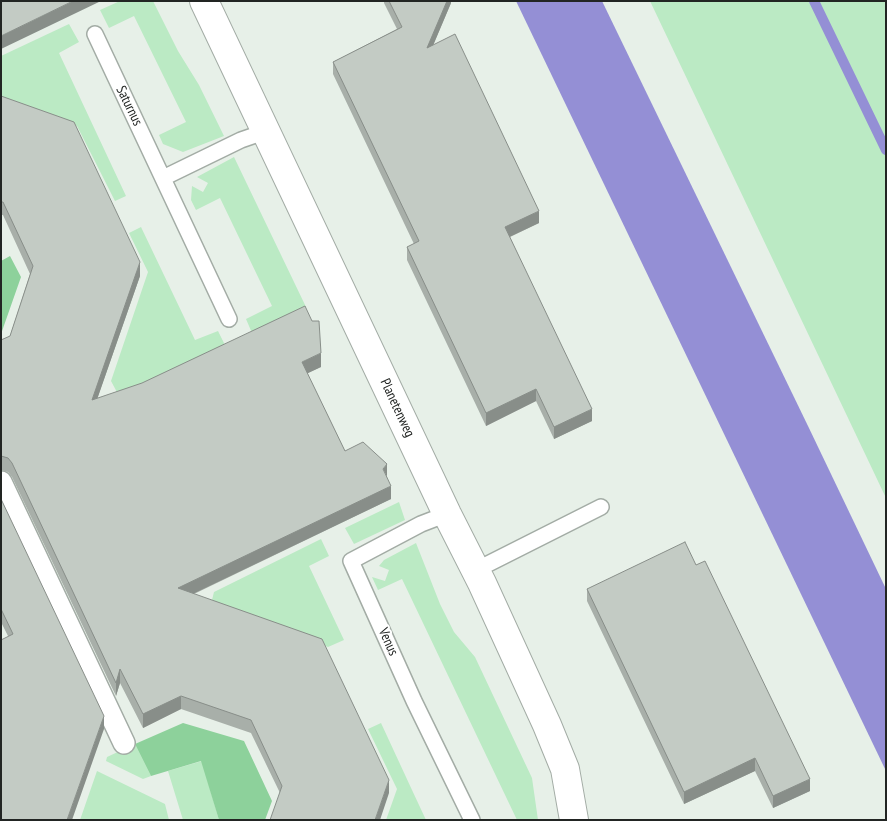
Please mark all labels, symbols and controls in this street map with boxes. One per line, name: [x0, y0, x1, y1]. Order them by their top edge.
street label: Saturnus: [112, 83, 146, 129]
street label: Planetenweg: [376, 376, 418, 440]
street label: Venus: [375, 626, 401, 658]

